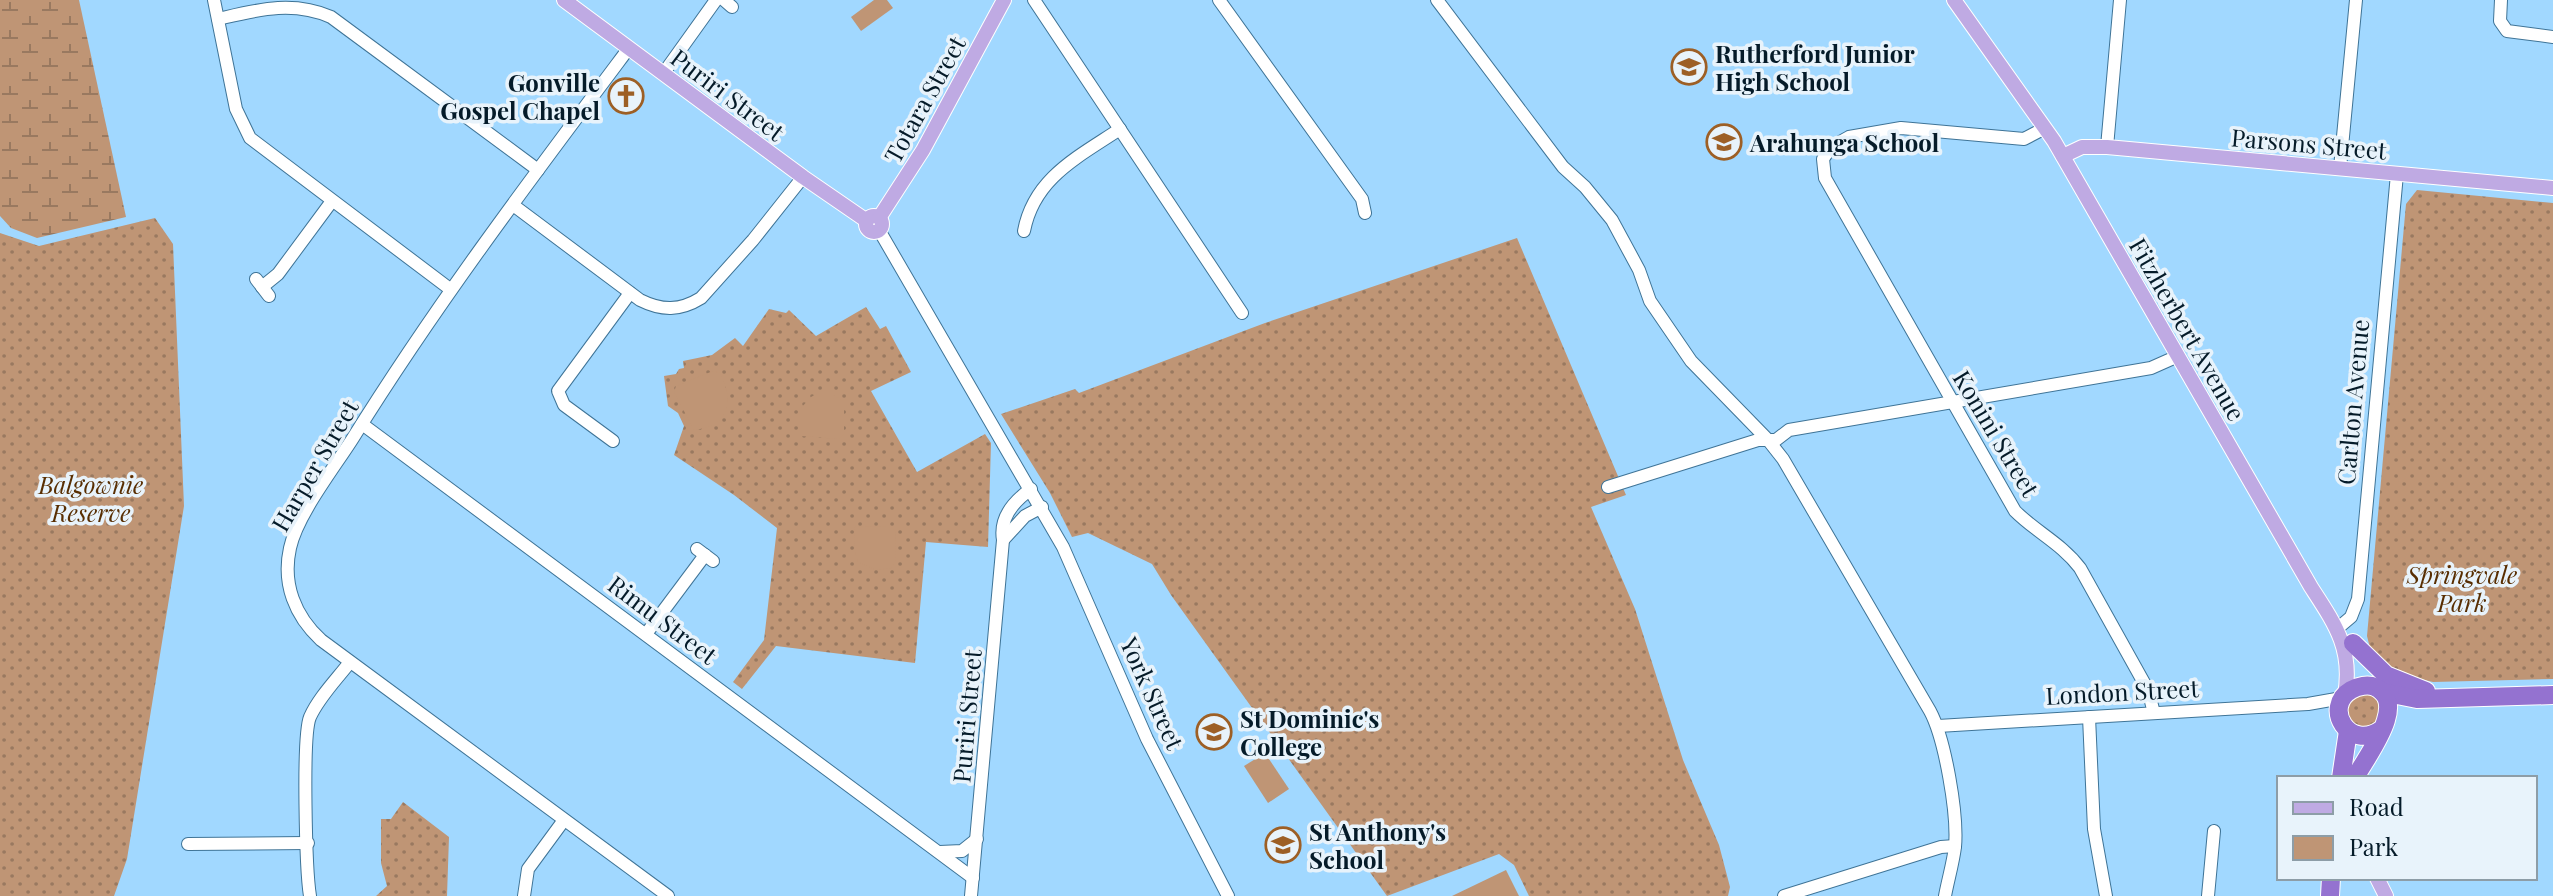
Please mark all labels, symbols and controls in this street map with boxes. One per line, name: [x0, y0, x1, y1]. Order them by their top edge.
street label: Totara Street: [876, 29, 972, 168]
place label: Rutherford Junior High School: [1715, 37, 1915, 97]
street label: Puriri Street: [665, 41, 791, 147]
school or university icon: Rutherford Junior High School: [1670, 48, 1708, 86]
place label: Gonville Gospel Chapel: [440, 66, 601, 126]
church icon: Gonville Gospel Chapel: [607, 77, 645, 115]
street label: Parsons Street: [2230, 120, 2389, 166]
school or university icon: Arahunga School: [1705, 123, 1743, 161]
place label: Arahunga School: [1749, 126, 1940, 158]
street label: Fitzherbert Avenue: [2123, 232, 2253, 426]
street label: Carlton Avenue: [2329, 318, 2375, 486]
street label: Konini Street: [1947, 364, 2048, 503]
street label: Harper Street: [263, 393, 365, 537]
park label: Balgownie Reserve: [38, 468, 143, 528]
park label: Springvale Park: [2406, 558, 2517, 618]
street label: Rimu Street: [602, 568, 724, 671]
street label: York Street: [1114, 631, 1192, 754]
street label: Puriri Street: [944, 647, 988, 784]
street label: London Street: [2045, 671, 2200, 711]
place label: St Dominic's College: [1240, 702, 1379, 762]
school or university icon: St Dominic's College: [1195, 713, 1233, 751]
legend: [2277, 776, 2537, 880]
text: Road: [2349, 790, 2404, 822]
place label: St Anthony's School: [1309, 815, 1446, 875]
school or university icon: St Anthony's School: [1264, 826, 1302, 864]
text: Park: [2349, 830, 2399, 862]

